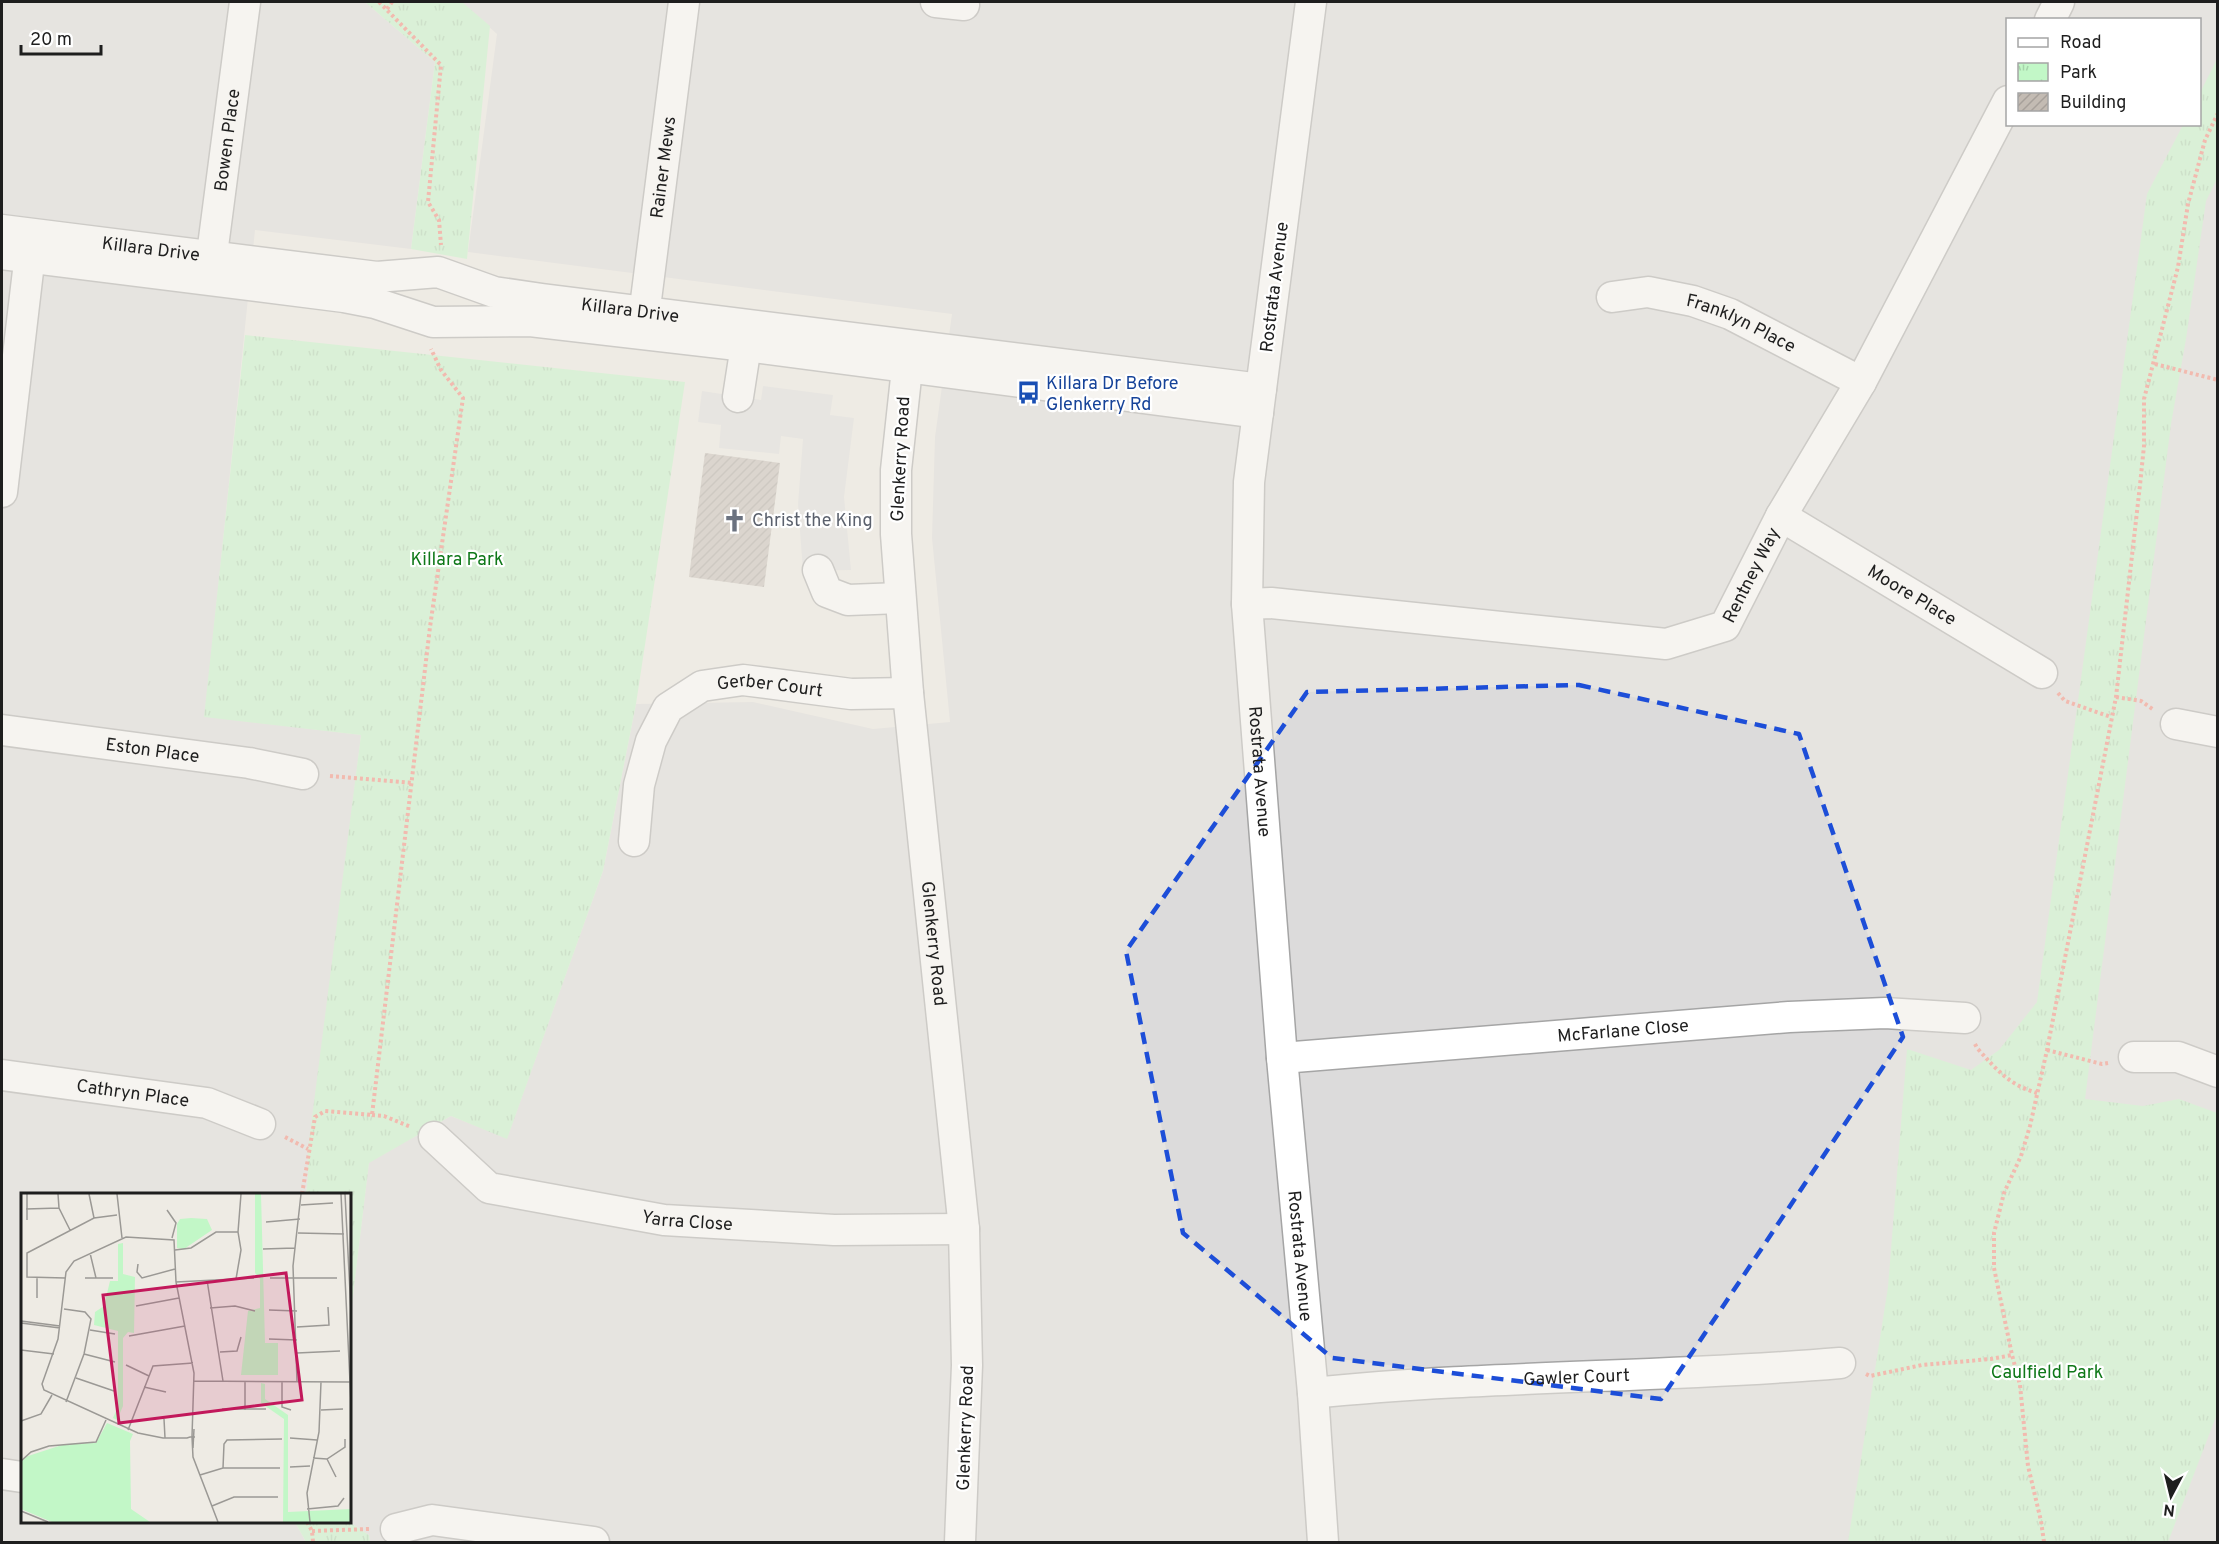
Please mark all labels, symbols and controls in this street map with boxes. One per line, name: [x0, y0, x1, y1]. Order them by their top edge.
scale bar: [21, 18, 100, 56]
legend: [2006, 18, 2201, 126]
text: 20 m: [30, 29, 72, 52]
text: Road: [2060, 32, 2102, 55]
text: Park: [2060, 62, 2097, 85]
street label: Bowen Place: [210, 88, 247, 193]
text: Building: [2060, 92, 2126, 115]
street label: Rainer Mews: [646, 115, 682, 220]
street label: Rostrata Avenue: [1256, 221, 1295, 354]
street label: Killara Drive: [100, 233, 201, 268]
street label: Franklyn Place: [1684, 290, 1799, 359]
street label: Killara Drive: [580, 294, 680, 329]
place label: Killara Dr Before Glenkerry Rd: [1046, 373, 1179, 417]
bus stop icon: Killara Dr Before Glenkerry Rd: [1015, 380, 1041, 406]
street label: Glenkerry Road: [887, 396, 916, 522]
church icon: Christ the King: [721, 507, 747, 533]
place label: Christ the King: [752, 510, 873, 533]
street label: Rentney Way: [1718, 524, 1786, 627]
park label: Killara Park: [410, 549, 504, 572]
street label: Moore Place: [1863, 561, 1960, 632]
street label: Gerber Court: [716, 670, 824, 703]
street label: Rostrata Avenue: [1242, 705, 1275, 838]
street label: Eston Place: [104, 734, 201, 769]
street label: Glenkerry Road: [915, 880, 951, 1007]
street label: McFarlane Close: [1556, 1015, 1690, 1049]
street label: Cathryn Place: [75, 1075, 190, 1113]
street label: Rostrata Avenue: [1281, 1189, 1316, 1322]
inset map: [21, 1193, 351, 1523]
street label: Yarra Close: [639, 1206, 733, 1237]
park label: Caulfield Park: [1991, 1362, 2103, 1385]
street label: Glenkerry Road: [953, 1365, 980, 1491]
street label: Gawler Court: [1523, 1365, 1630, 1392]
north arrow: [2141, 1466, 2201, 1526]
text: N: [2162, 1498, 2176, 1520]

